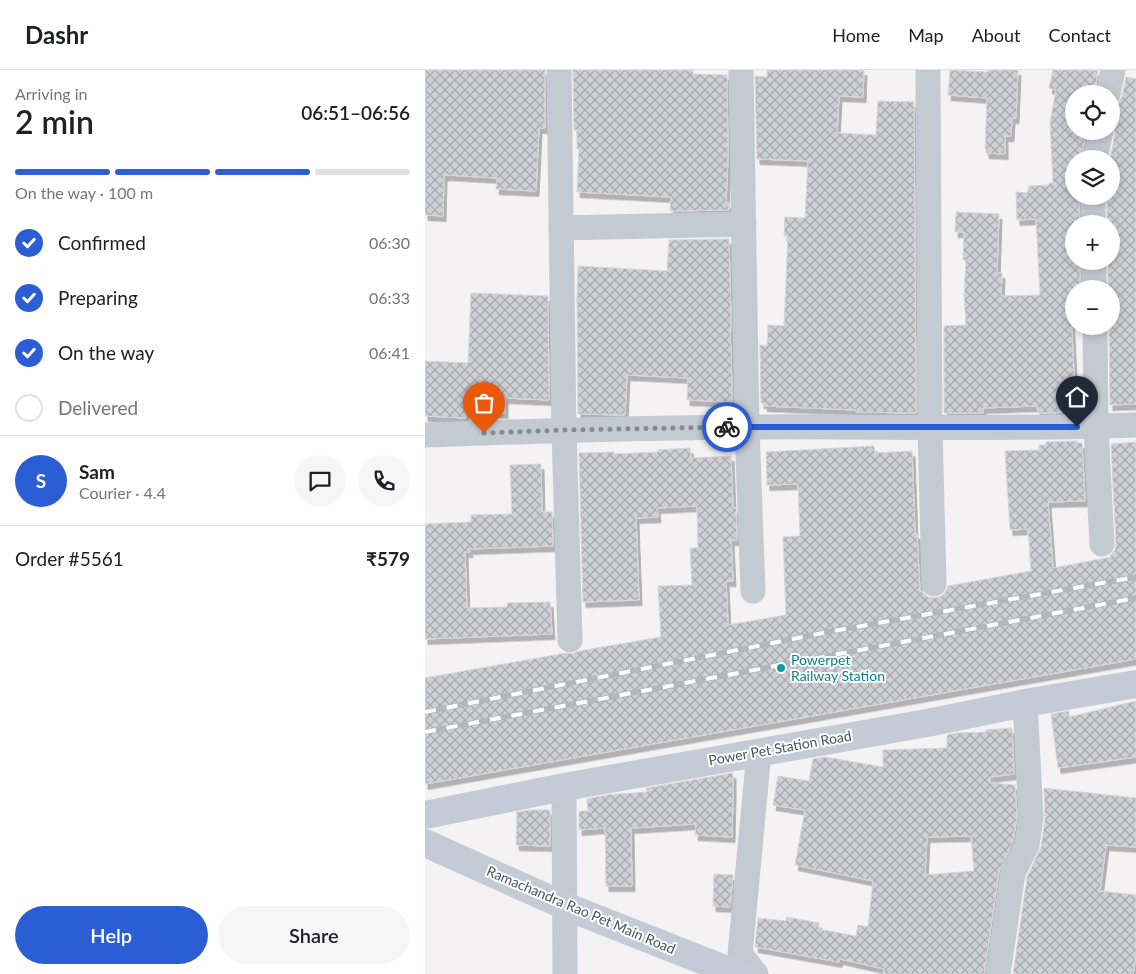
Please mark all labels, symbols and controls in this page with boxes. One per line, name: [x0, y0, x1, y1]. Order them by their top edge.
text: Dashr: [25, 20, 88, 49]
text: Home: [832, 24, 880, 46]
text: Map: [908, 24, 944, 46]
text: About: [972, 24, 1021, 46]
text: Contact: [1049, 24, 1111, 46]
text: Arriving in: [15, 84, 88, 103]
map controls: [1065, 85, 1120, 335]
button: locate: [1065, 85, 1120, 140]
text: 06:51–06:56: [301, 101, 410, 124]
text: 2 min: [15, 102, 94, 141]
button: layers: [1065, 150, 1120, 205]
text: On the way · 100 m: [15, 183, 153, 202]
button: +: [1065, 215, 1120, 270]
icon: check: [15, 229, 43, 257]
text: Confirmed: [58, 231, 146, 254]
text: 06:30: [369, 233, 410, 252]
button: −: [1065, 280, 1120, 335]
icon: check: [15, 284, 43, 312]
text: Preparing: [58, 286, 138, 309]
text: 06:33: [369, 288, 410, 307]
icon: check: [15, 339, 43, 367]
text: On the way: [58, 341, 154, 364]
text: 06:41: [369, 343, 410, 362]
pin: [1056, 376, 1098, 427]
pin: [463, 382, 505, 433]
icon: home: [1063, 383, 1091, 411]
icon: bag: [470, 389, 498, 417]
text: Delivered: [58, 396, 138, 419]
courier: [702, 402, 752, 452]
icon: bike: [713, 413, 741, 441]
button: chat: [294, 455, 346, 507]
button: phone: [358, 455, 410, 507]
text: Sam: [79, 460, 115, 483]
text: S: [36, 469, 46, 492]
text: Courier · 4.4: [79, 483, 166, 502]
text: Order #5561: [15, 547, 124, 570]
text: ₹579: [366, 547, 410, 570]
place label: Powerpet Railway Station: [791, 651, 885, 684]
marker: Powerpet Railway Station: [775, 662, 787, 674]
street label: Power Pet Station Road: [707, 727, 853, 768]
street label: Ramachandra Rao Pet Main Road: [484, 862, 678, 957]
button: Help: [15, 906, 208, 964]
button: Share: [218, 906, 410, 964]

